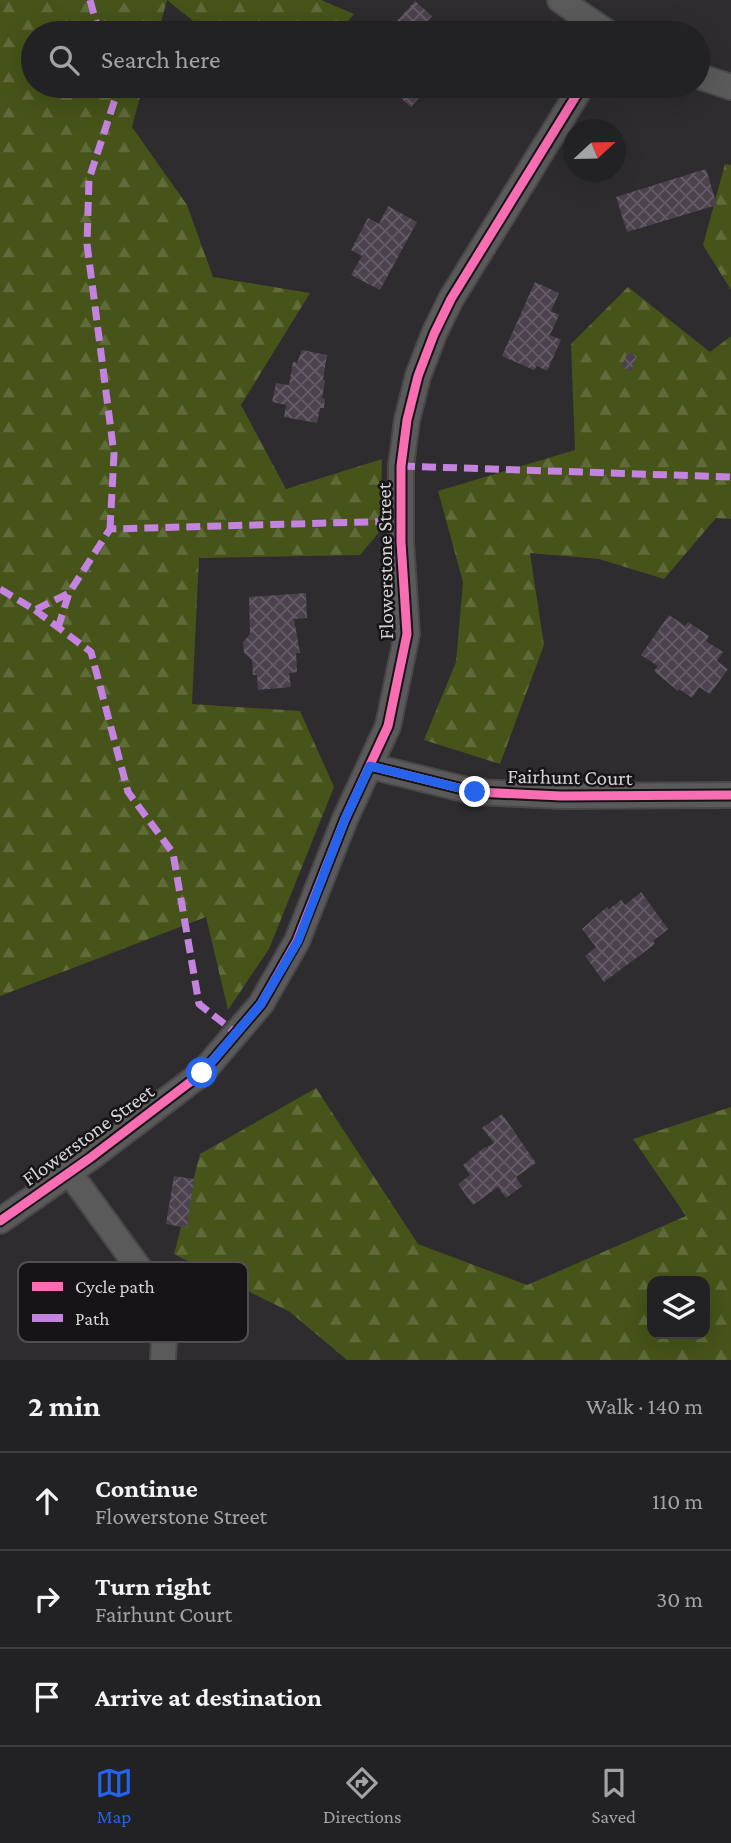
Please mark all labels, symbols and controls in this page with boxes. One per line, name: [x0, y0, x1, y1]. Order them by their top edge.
search box: [21, 21, 710, 98]
icon: search: [45, 41, 83, 79]
text: Search here: [101, 45, 220, 74]
north arrow: [563, 119, 626, 182]
street label: Flowerstone Street: [372, 481, 398, 640]
street label: Fairhunt Court: [507, 764, 634, 790]
route end: [459, 776, 490, 807]
route start: [186, 1057, 217, 1088]
street label: Flowerstone Street: [17, 1078, 159, 1191]
legend: [18, 1262, 248, 1342]
text: Cycle path: [75, 1276, 155, 1297]
map controls: [647, 1276, 710, 1339]
button: layers: [647, 1276, 710, 1339]
text: Path: [75, 1308, 110, 1329]
text: 2 min: [28, 1389, 100, 1422]
text: Walk · 140 m: [586, 1393, 703, 1419]
text: Continue: [95, 1474, 198, 1503]
icon: ahead: [28, 1482, 66, 1520]
text: 110 m: [652, 1488, 703, 1514]
text: Flowerstone Street: [95, 1503, 267, 1529]
text: Turn right: [95, 1572, 211, 1601]
icon: right: [28, 1580, 66, 1618]
text: 30 m: [656, 1586, 703, 1612]
text: Fairhunt Court: [95, 1601, 232, 1627]
icon: arrive: [28, 1678, 66, 1716]
text: Arrive at destination: [95, 1683, 322, 1712]
tab: Map: [95, 1764, 133, 1827]
tab: Directions: [323, 1764, 402, 1827]
tab: Saved: [591, 1764, 636, 1827]

